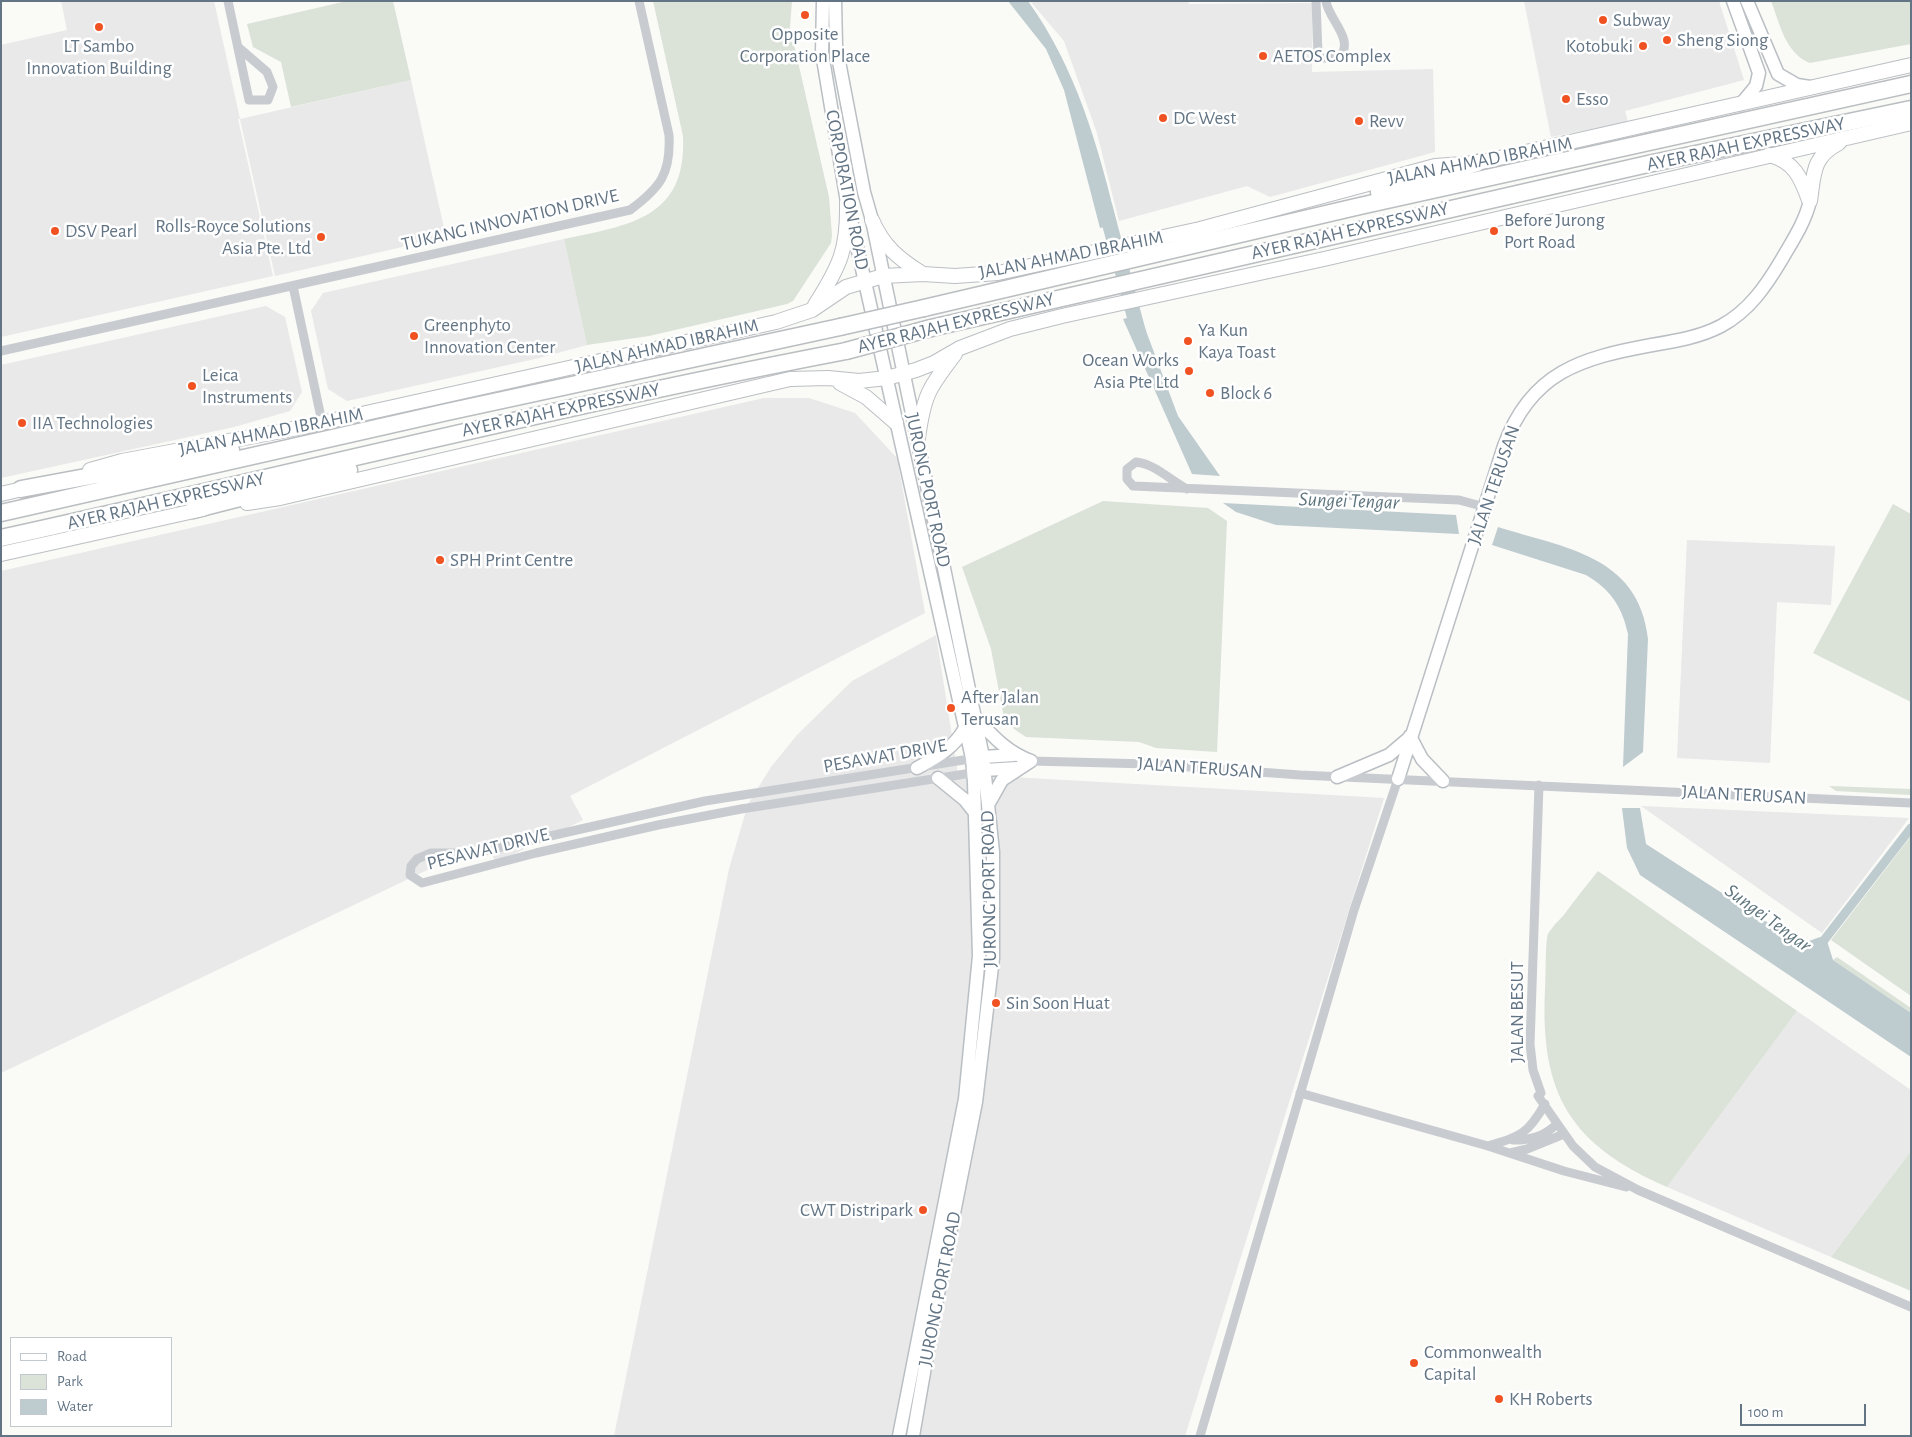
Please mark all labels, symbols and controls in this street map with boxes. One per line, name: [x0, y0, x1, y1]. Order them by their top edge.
marker: Opposite Corporation Place: [799, 9, 811, 21]
place label: Subway: [1613, 9, 1670, 31]
marker: Subway: [1597, 14, 1609, 26]
marker: LT Sambo Innovation Building: [93, 21, 105, 33]
place label: Opposite Corporation Place: [740, 23, 870, 67]
place label: Sheng Siong: [1677, 29, 1768, 51]
marker: Sheng Siong: [1661, 34, 1673, 46]
place label: LT Sambo Innovation Building: [26, 35, 172, 79]
place label: Kotobuki: [1566, 35, 1633, 57]
marker: Kotobuki: [1637, 40, 1649, 52]
place label: AETOS Complex: [1273, 45, 1391, 67]
marker: AETOS Complex: [1257, 50, 1269, 62]
place label: Esso: [1576, 88, 1609, 110]
marker: Esso: [1560, 93, 1572, 105]
place label: DC West: [1173, 107, 1236, 129]
street label: CORPORATION ROAD: [820, 108, 874, 272]
place label: Revv: [1369, 110, 1404, 132]
marker: DC West: [1157, 112, 1169, 124]
street label: AYER RAJAH EXPRESSWAY: [1645, 112, 1847, 176]
marker: Revv: [1353, 115, 1365, 127]
street label: JALAN AHMAD IBRAHIM: [1386, 132, 1574, 190]
street label: TUKANG INNOVATION DRIVE: [399, 184, 621, 256]
street label: AYER RAJAH EXPRESSWAY: [1249, 197, 1451, 265]
place label: Before Jurong Port Road: [1504, 209, 1605, 253]
place label: Rolls-Royce Solutions Asia Pte. Ltd: [155, 215, 311, 259]
place label: DSV Pearl: [65, 220, 137, 242]
marker: DSV Pearl: [49, 225, 61, 237]
marker: Before Jurong Port Road: [1488, 225, 1500, 237]
street label: JALAN AHMAD IBRAHIM: [977, 226, 1165, 284]
marker: Rolls-Royce Solutions Asia Pte. Ltd: [315, 231, 327, 243]
street label: AYER RAJAH EXPRESSWAY: [855, 287, 1057, 359]
place label: Greenphyto Innovation Center: [424, 314, 555, 358]
street label: JALAN AHMAD IBRAHIM: [573, 314, 761, 378]
place label: Ya Kun Kaya Toast: [1198, 319, 1276, 363]
marker: Greenphyto Innovation Center: [408, 330, 420, 342]
marker: Ya Kun Kaya Toast: [1182, 335, 1194, 347]
place label: Ocean Works Asia Pte Ltd: [1082, 349, 1179, 393]
place label: Leica Instruments: [202, 364, 292, 408]
marker: Ocean Works Asia Pte Ltd: [1183, 365, 1195, 377]
street label: AYER RAJAH EXPRESSWAY: [460, 378, 662, 442]
marker: Leica Instruments: [186, 380, 198, 392]
place label: Block 6: [1220, 382, 1272, 404]
marker: Block 6: [1204, 387, 1216, 399]
street label: JALAN AHMAD IBRAHIM: [177, 403, 365, 461]
street label: JURONG PORT ROAD: [901, 411, 955, 569]
place label: IIA Technologies: [32, 412, 153, 434]
marker: IIA Technologies: [16, 417, 28, 429]
street label: JALAN TERUSAN: [1463, 422, 1525, 548]
street label: AYER RAJAH EXPRESSWAY: [65, 467, 267, 535]
water label: Sungei Tengar: [1298, 487, 1400, 515]
place label: SPH Print Centre: [450, 549, 573, 571]
marker: SPH Print Centre: [434, 554, 446, 566]
place label: After Jalan Terusan: [961, 686, 1039, 730]
marker: After Jalan Terusan: [945, 702, 957, 714]
street label: PESAWAT DRIVE: [821, 734, 949, 778]
street label: JALAN TERUSAN: [1137, 752, 1263, 784]
street label: JALAN TERUSAN: [1681, 780, 1807, 810]
street label: JURONG PORT ROAD: [976, 810, 1002, 968]
street label: PESAWAT DRIVE: [425, 823, 551, 875]
water label: Sungei Tengar: [1720, 879, 1816, 957]
street label: JALAN BESUT: [1506, 961, 1528, 1063]
place label: Sin Soon Huat: [1006, 992, 1110, 1014]
marker: Sin Soon Huat: [990, 997, 1002, 1009]
place label: CWT Distripark: [800, 1199, 913, 1221]
marker: CWT Distripark: [917, 1204, 929, 1216]
street label: JURONG PORT ROAD: [914, 1210, 966, 1368]
legend: [10, 1337, 172, 1427]
place label: Commonwealth Capital: [1424, 1341, 1542, 1385]
text: Road: [57, 1349, 87, 1364]
marker: Commonwealth Capital: [1408, 1357, 1420, 1369]
text: Park: [57, 1374, 83, 1389]
place label: KH Roberts: [1509, 1388, 1592, 1410]
marker: KH Roberts: [1493, 1393, 1505, 1405]
scale bar: [1742, 1394, 1868, 1426]
text: Water: [57, 1399, 93, 1414]
text: 100 m: [1748, 1405, 1783, 1420]

